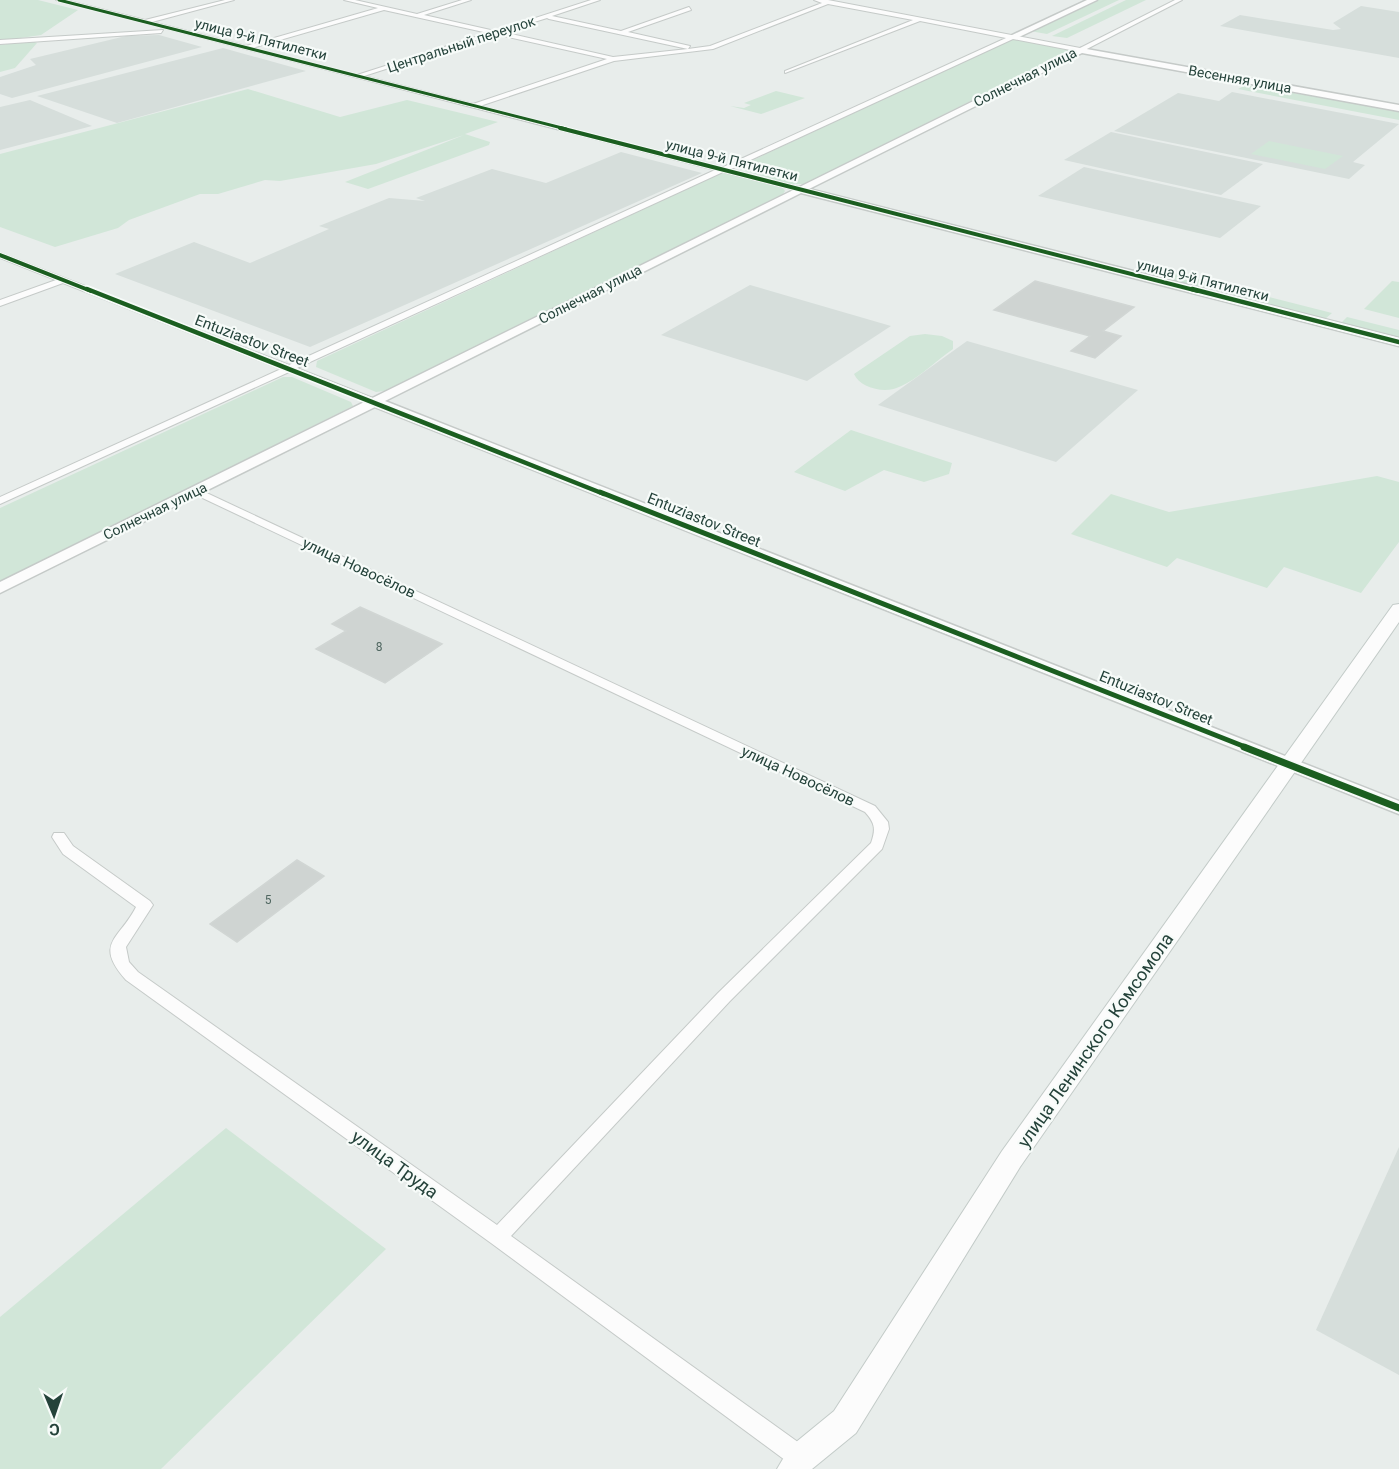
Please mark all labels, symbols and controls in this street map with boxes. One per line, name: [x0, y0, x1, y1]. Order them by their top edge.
street label: Центральный переулок: [385, 12, 538, 76]
street label: улица 9-й Пятилетки: [193, 15, 329, 63]
street label: Солнечная улица: [971, 44, 1079, 110]
street label: Весенняя улица: [1187, 62, 1293, 96]
street label: улица 9-й Пятилетки: [664, 136, 800, 184]
street label: улица 9-й Пятилетки: [1135, 256, 1271, 304]
street label: Солнечная улица: [536, 261, 644, 327]
street label: Entuziastov Street: [192, 311, 312, 371]
street label: Солнечная улица: [100, 479, 210, 543]
street label: Entuziastov Street: [645, 489, 763, 551]
street label: улица Новосёлов: [300, 534, 418, 602]
house number: 8: [376, 640, 383, 654]
street label: Entuziastov Street: [1097, 667, 1215, 729]
street label: улица Новосёлов: [739, 742, 857, 810]
house number: 5: [265, 893, 272, 907]
street label: улица Ленинского Комсомола: [1013, 929, 1177, 1151]
street label: улица Труда: [348, 1126, 442, 1202]
north arrow: [24, 1385, 84, 1445]
text: С: [49, 1420, 60, 1439]

